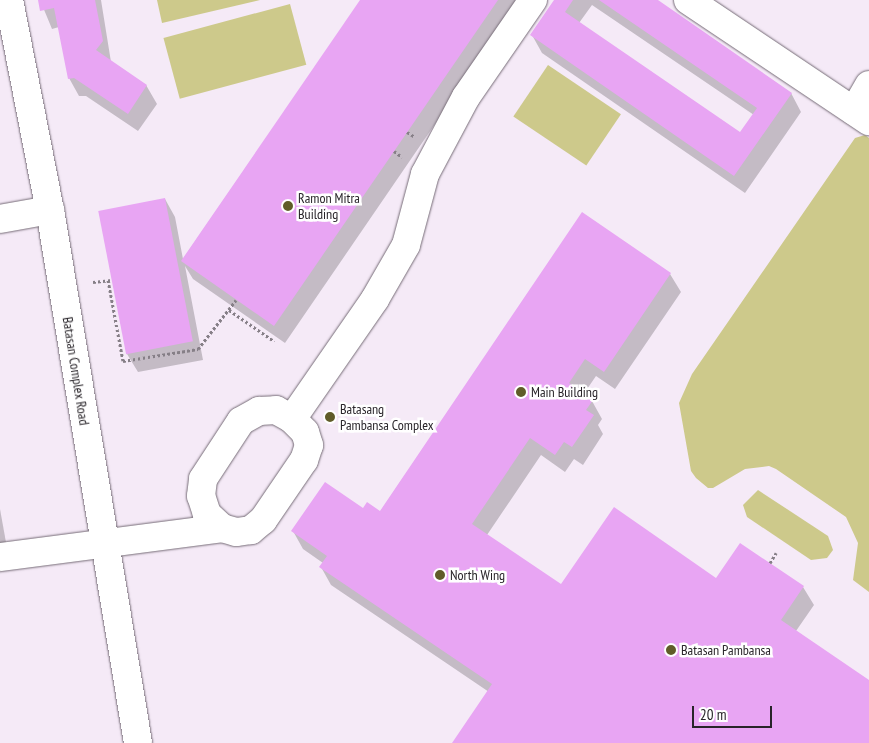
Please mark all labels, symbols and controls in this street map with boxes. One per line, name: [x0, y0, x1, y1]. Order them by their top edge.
place label: Ramon Mitra Building: [298, 190, 360, 222]
marker: Ramon Mitra Building: [282, 200, 294, 212]
street label: Batasan Complex Road: [59, 315, 93, 427]
place label: Main Building: [531, 384, 598, 400]
marker: Main Building: [515, 386, 527, 398]
place label: Batasang Pambansa Complex: [340, 401, 434, 434]
marker: Batasang Pambansa Complex: [324, 411, 336, 423]
place label: North Wing: [450, 567, 505, 583]
marker: North Wing: [434, 569, 446, 581]
place label: Batasan Pambansa: [681, 642, 771, 658]
marker: Batasan Pambansa: [665, 644, 677, 656]
scale bar: [694, 696, 774, 728]
text: 20 m: [700, 705, 726, 724]

